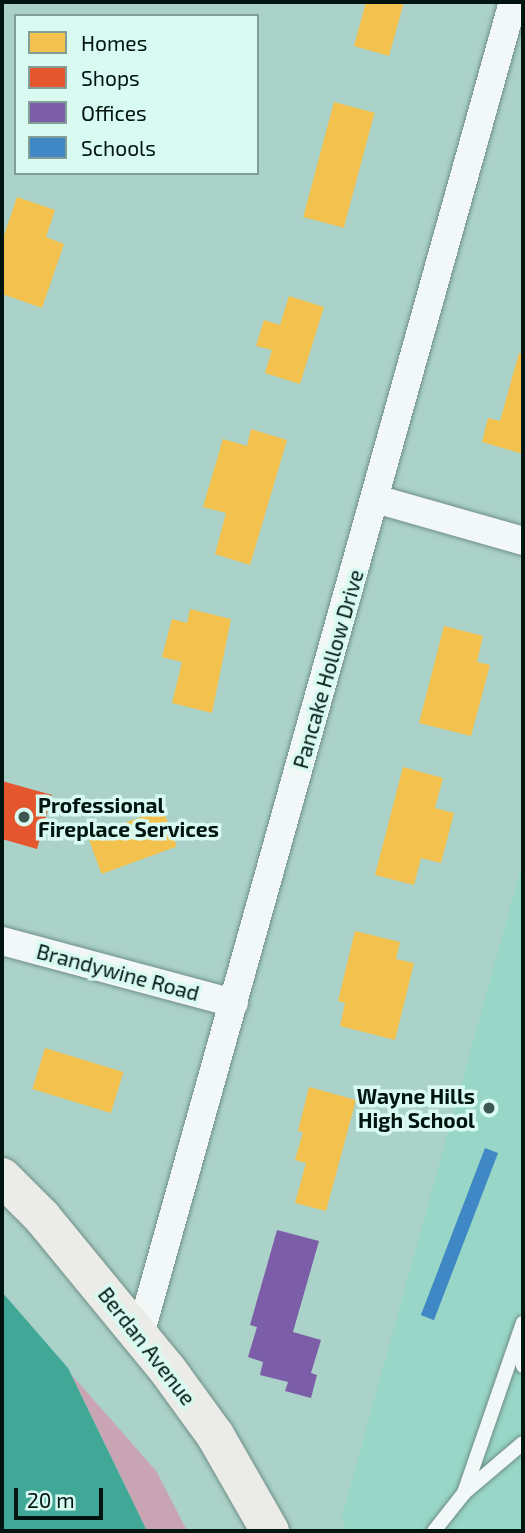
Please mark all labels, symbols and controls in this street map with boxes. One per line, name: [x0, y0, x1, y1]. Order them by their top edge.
legend: [14, 14, 259, 175]
text: Homes: [81, 30, 147, 55]
text: Shops: [81, 65, 140, 90]
text: Offices: [81, 100, 147, 125]
text: Schools: [81, 135, 156, 160]
street label: Pancake Hollow Drive: [287, 566, 369, 772]
place label: Professional Fireplace Services: [38, 792, 219, 842]
marker: Professional Fireplace Services: [16, 809, 32, 825]
street label: Brandywine Road: [34, 938, 202, 1006]
place label: Wayne Hills High School: [357, 1083, 475, 1133]
marker: Wayne Hills High School: [481, 1100, 497, 1116]
street label: Berdan Avenue: [93, 1282, 201, 1410]
scale bar: [18, 1474, 107, 1518]
text: 20 m: [27, 1487, 75, 1512]

